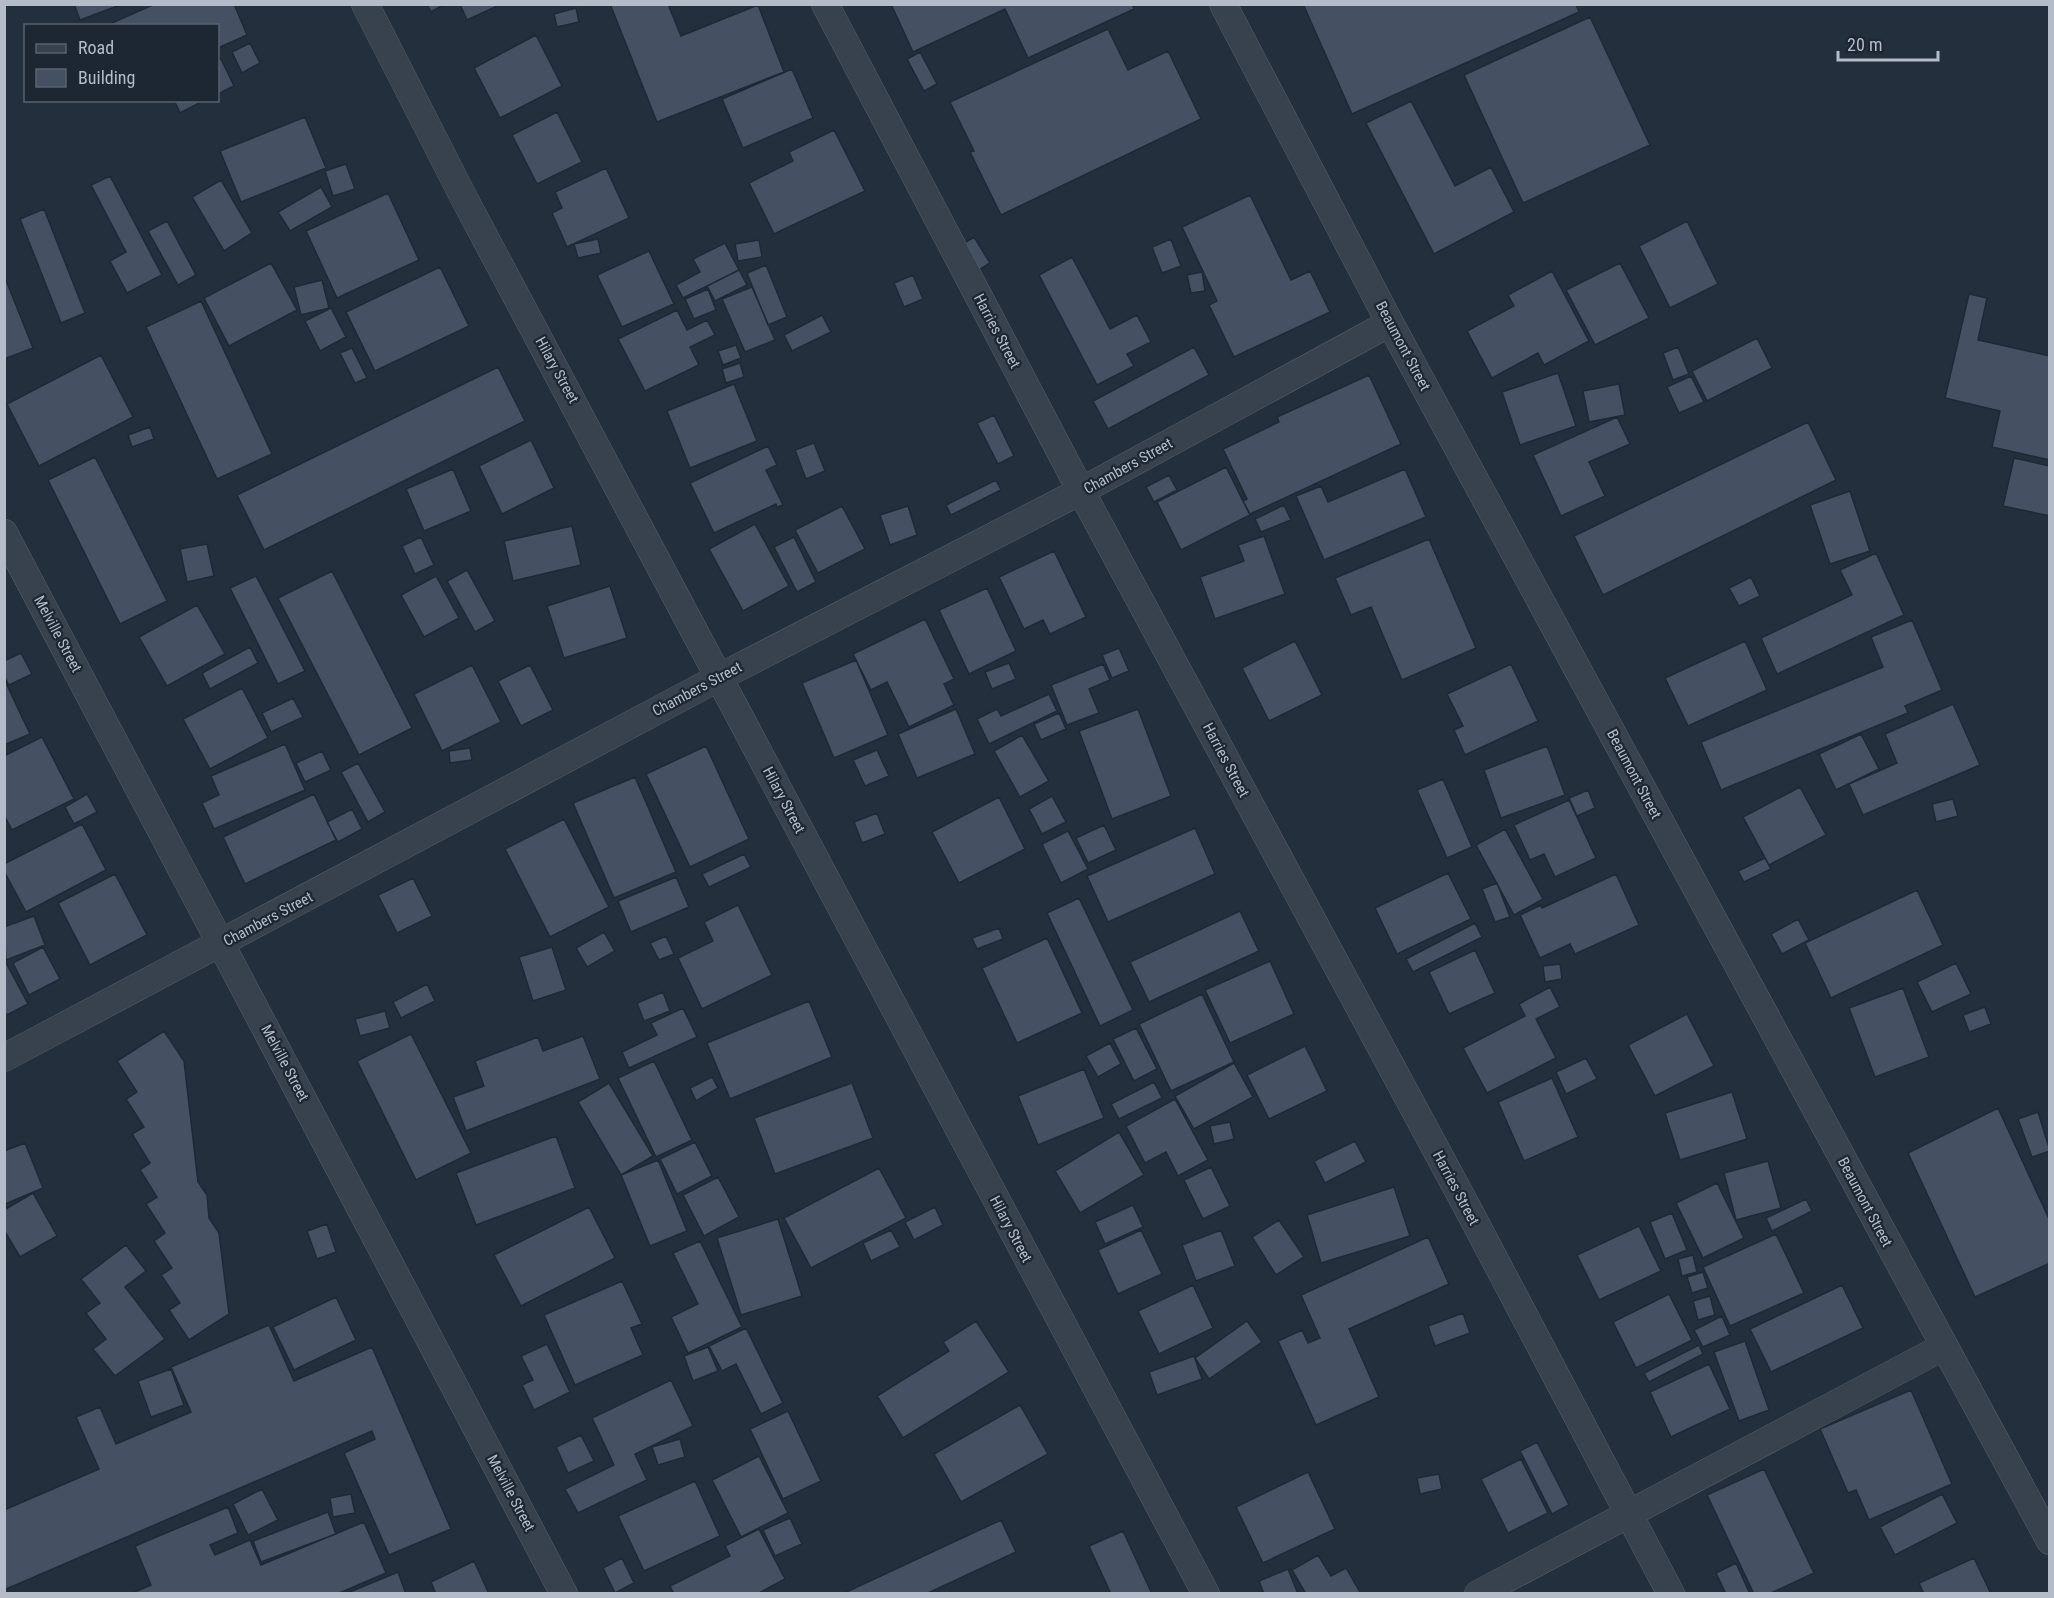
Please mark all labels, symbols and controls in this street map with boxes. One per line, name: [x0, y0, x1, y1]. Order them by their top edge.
legend: [24, 24, 219, 102]
scale bar: [1838, 24, 1938, 62]
text: 20 m: [1847, 34, 1882, 55]
text: Road: [78, 37, 114, 58]
text: Building: [78, 67, 135, 88]
street label: Harries Street: [970, 291, 1024, 371]
street label: Beaumont Street: [1372, 298, 1434, 394]
street label: Hilary Street: [531, 334, 583, 406]
street label: Chambers Street: [1080, 434, 1176, 498]
street label: Melville Street: [30, 593, 86, 675]
street label: Chambers Street: [649, 658, 745, 720]
street label: Harries Street: [1199, 720, 1253, 800]
street label: Beaumont Street: [1603, 726, 1665, 822]
street label: Hilary Street: [759, 764, 809, 836]
street label: Chambers Street: [220, 888, 316, 950]
street label: Melville Street: [257, 1022, 313, 1104]
street label: Harries Street: [1429, 1148, 1483, 1228]
street label: Beaumont Street: [1834, 1154, 1896, 1250]
street label: Hilary Street: [986, 1193, 1036, 1265]
street label: Melville Street: [483, 1452, 539, 1534]

